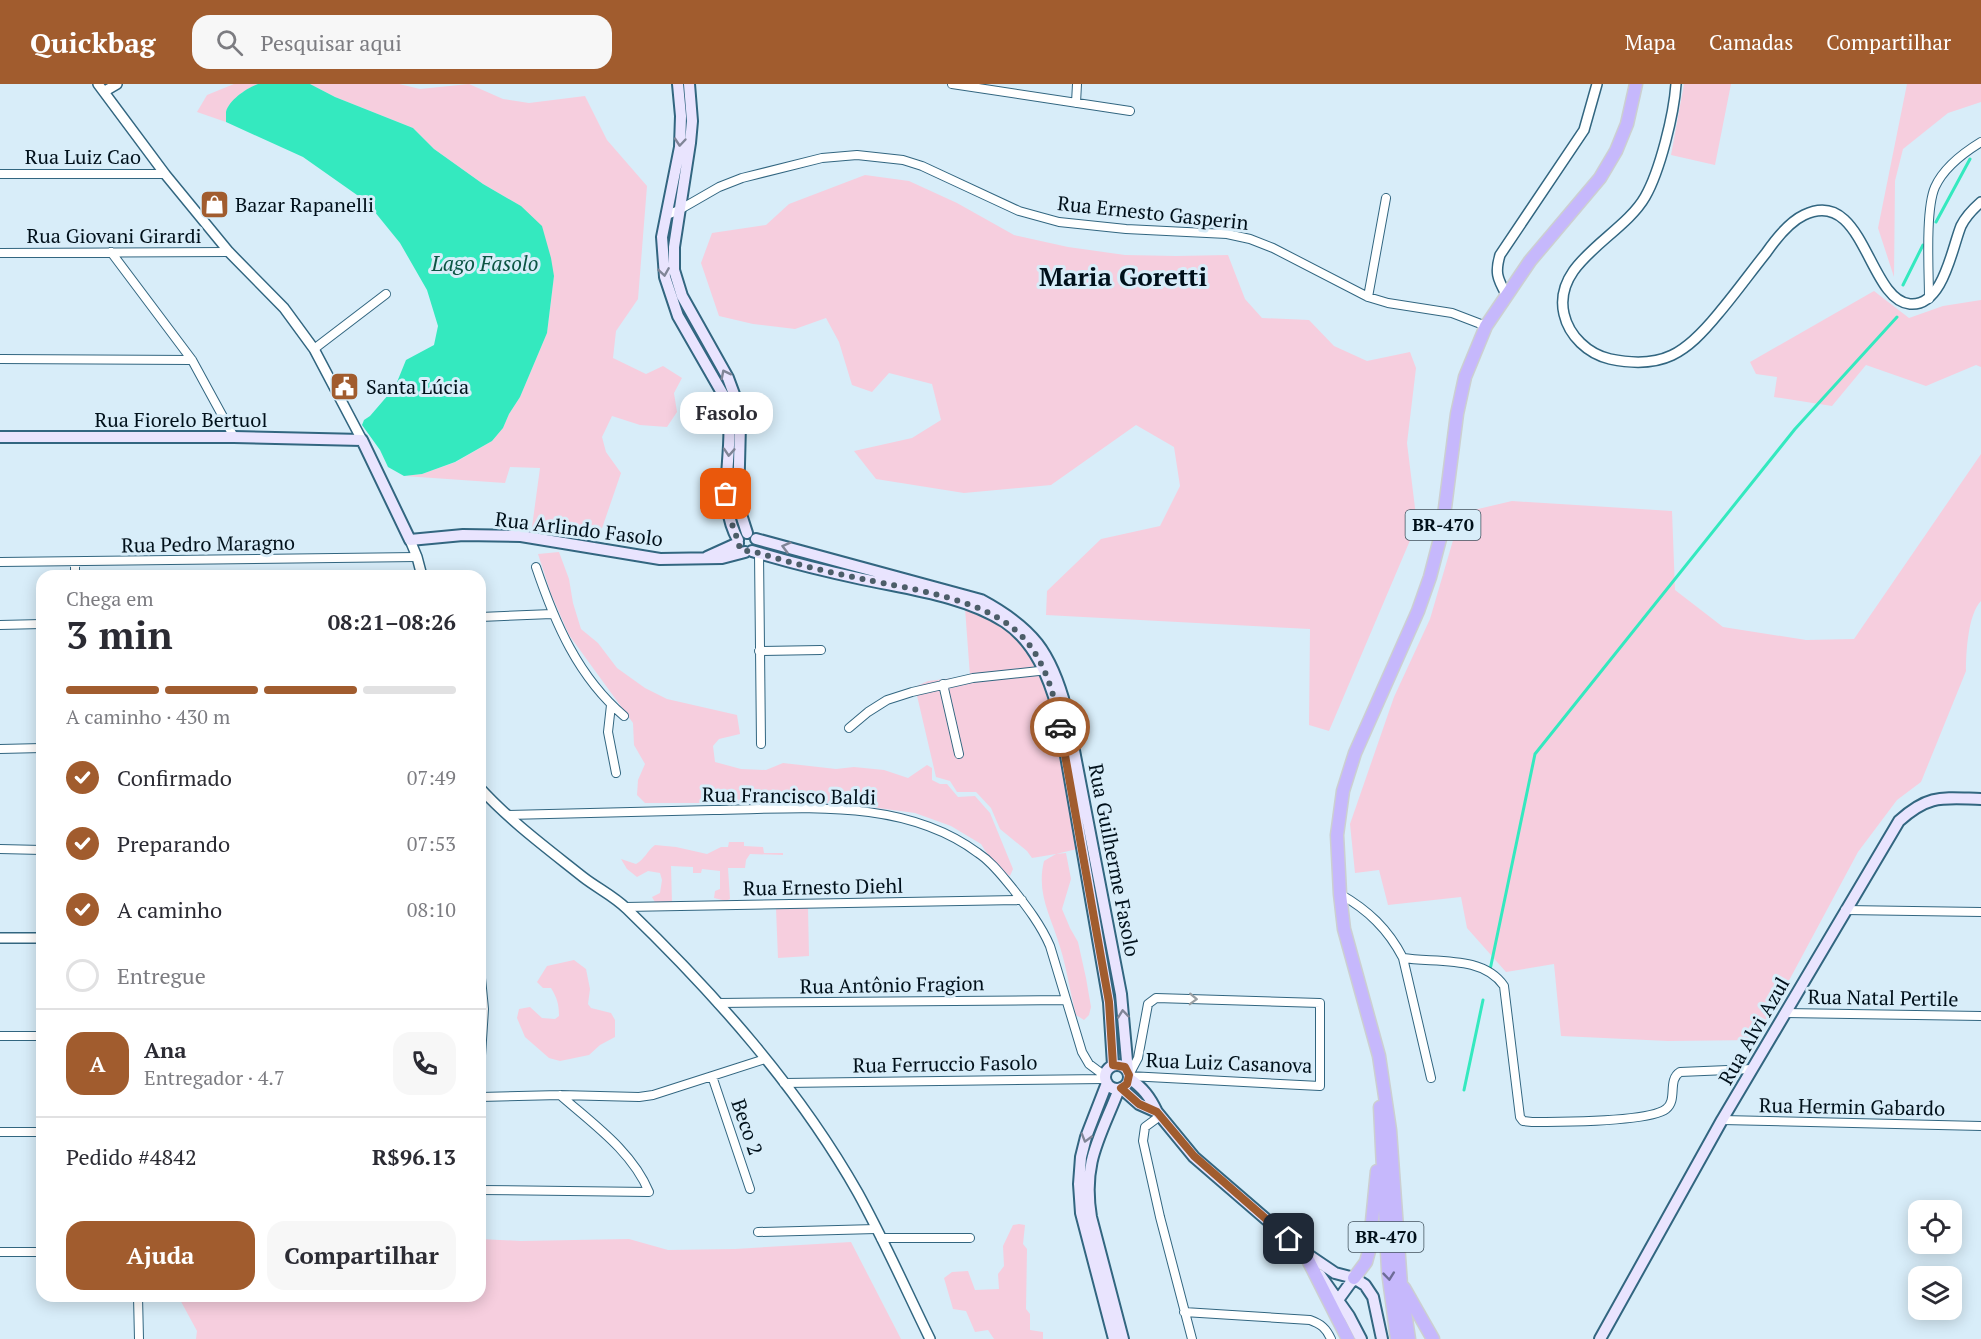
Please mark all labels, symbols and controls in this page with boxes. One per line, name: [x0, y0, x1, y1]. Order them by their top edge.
search box: [192, 15, 612, 69]
text: Quickbag: [30, 24, 156, 61]
icon: search: [213, 26, 246, 59]
text: Pesquisar aqui: [261, 28, 402, 57]
text: Mapa: [1625, 28, 1676, 56]
text: Camadas: [1709, 28, 1793, 56]
text: Compartilhar: [1826, 28, 1951, 56]
one-way arrow: [674, 138, 687, 147]
street label: Rua Luiz Cao: [25, 143, 141, 170]
shop icon: Bazar Rapanelli: [198, 189, 230, 221]
street label: Rua Ernesto Gasperin: [1056, 189, 1250, 236]
place label: Bazar Rapanelli: [235, 191, 374, 218]
street label: Rua Giovani Girardi: [26, 222, 202, 249]
water label: Lago Fasolo: [430, 249, 539, 277]
district label: Maria Goretti: [1039, 259, 1207, 293]
one-way arrow: [658, 268, 670, 277]
one-way arrow: [721, 369, 732, 380]
public building icon: Santa Lúcia: [329, 371, 361, 403]
place label: Santa Lúcia: [366, 373, 469, 400]
callout: Fasolo: [680, 392, 772, 434]
text: Fasolo: [695, 399, 758, 426]
street label: Rua Fiorelo Bertuol: [95, 406, 267, 433]
one-way arrow: [722, 447, 735, 456]
pin: [700, 468, 751, 519]
icon: bag: [709, 477, 742, 510]
street label: Rua Arlindo Fasolo: [494, 505, 665, 552]
road number: BR-470: [1406, 510, 1480, 540]
street label: Rua Pedro Maragno: [121, 528, 295, 559]
one-way arrow: [781, 542, 791, 555]
text: Chega em: [66, 585, 153, 612]
text: 08:21–08:26: [328, 607, 456, 636]
text: 3 min: [66, 608, 173, 660]
courier: [1030, 697, 1090, 757]
text: A caminho · 430 m: [66, 703, 230, 730]
icon: car: [1044, 711, 1077, 744]
icon: check: [66, 761, 99, 794]
street label: Rua Guilherme Fasolo: [1083, 761, 1146, 959]
text: Confirmado: [117, 763, 232, 792]
text: 07:49: [407, 764, 456, 791]
street label: Rua Francisco Baldi: [702, 780, 876, 811]
icon: check: [66, 827, 99, 860]
text: Preparando: [117, 829, 230, 858]
text: 07:53: [407, 830, 456, 857]
street label: Rua Ernesto Diehl: [743, 872, 903, 901]
icon: check: [66, 893, 99, 926]
text: A caminho: [117, 895, 222, 924]
text: 08:10: [407, 896, 456, 923]
text: Entregue: [117, 961, 206, 990]
street label: Rua Antônio Fragion: [799, 969, 985, 1000]
street label: Rua Alvi Azul: [1712, 972, 1795, 1089]
street label: Rua Natal Pertile: [1807, 983, 1959, 1012]
one-way arrow: [1189, 993, 1198, 1005]
one-way arrow: [1118, 1009, 1130, 1018]
button: phone: [393, 1032, 456, 1095]
text: Ana: [144, 1035, 186, 1064]
street label: Rua Luiz Casanova: [1145, 1046, 1313, 1079]
street label: Rua Ferruccio Fasolo: [852, 1048, 1038, 1079]
text: A: [89, 1049, 106, 1078]
text: Entregador · 4.7: [144, 1064, 285, 1091]
street label: Rua Hermin Gabardo: [1759, 1091, 1945, 1122]
street label: Beco 2: [725, 1095, 770, 1159]
one-way arrow: [1081, 1132, 1093, 1143]
text: Pedido #4842: [66, 1142, 197, 1171]
text: R$96.13: [372, 1142, 456, 1171]
map controls: [1908, 1200, 1962, 1320]
button: locate: [1908, 1200, 1962, 1254]
pin: [1263, 1213, 1314, 1264]
button: Ajuda: [66, 1221, 255, 1290]
button: Compartilhar: [267, 1221, 456, 1290]
icon: home: [1272, 1222, 1305, 1255]
road number: BR-470: [1348, 1222, 1424, 1252]
button: layers: [1908, 1266, 1962, 1320]
one-way arrow: [1382, 1272, 1395, 1281]

